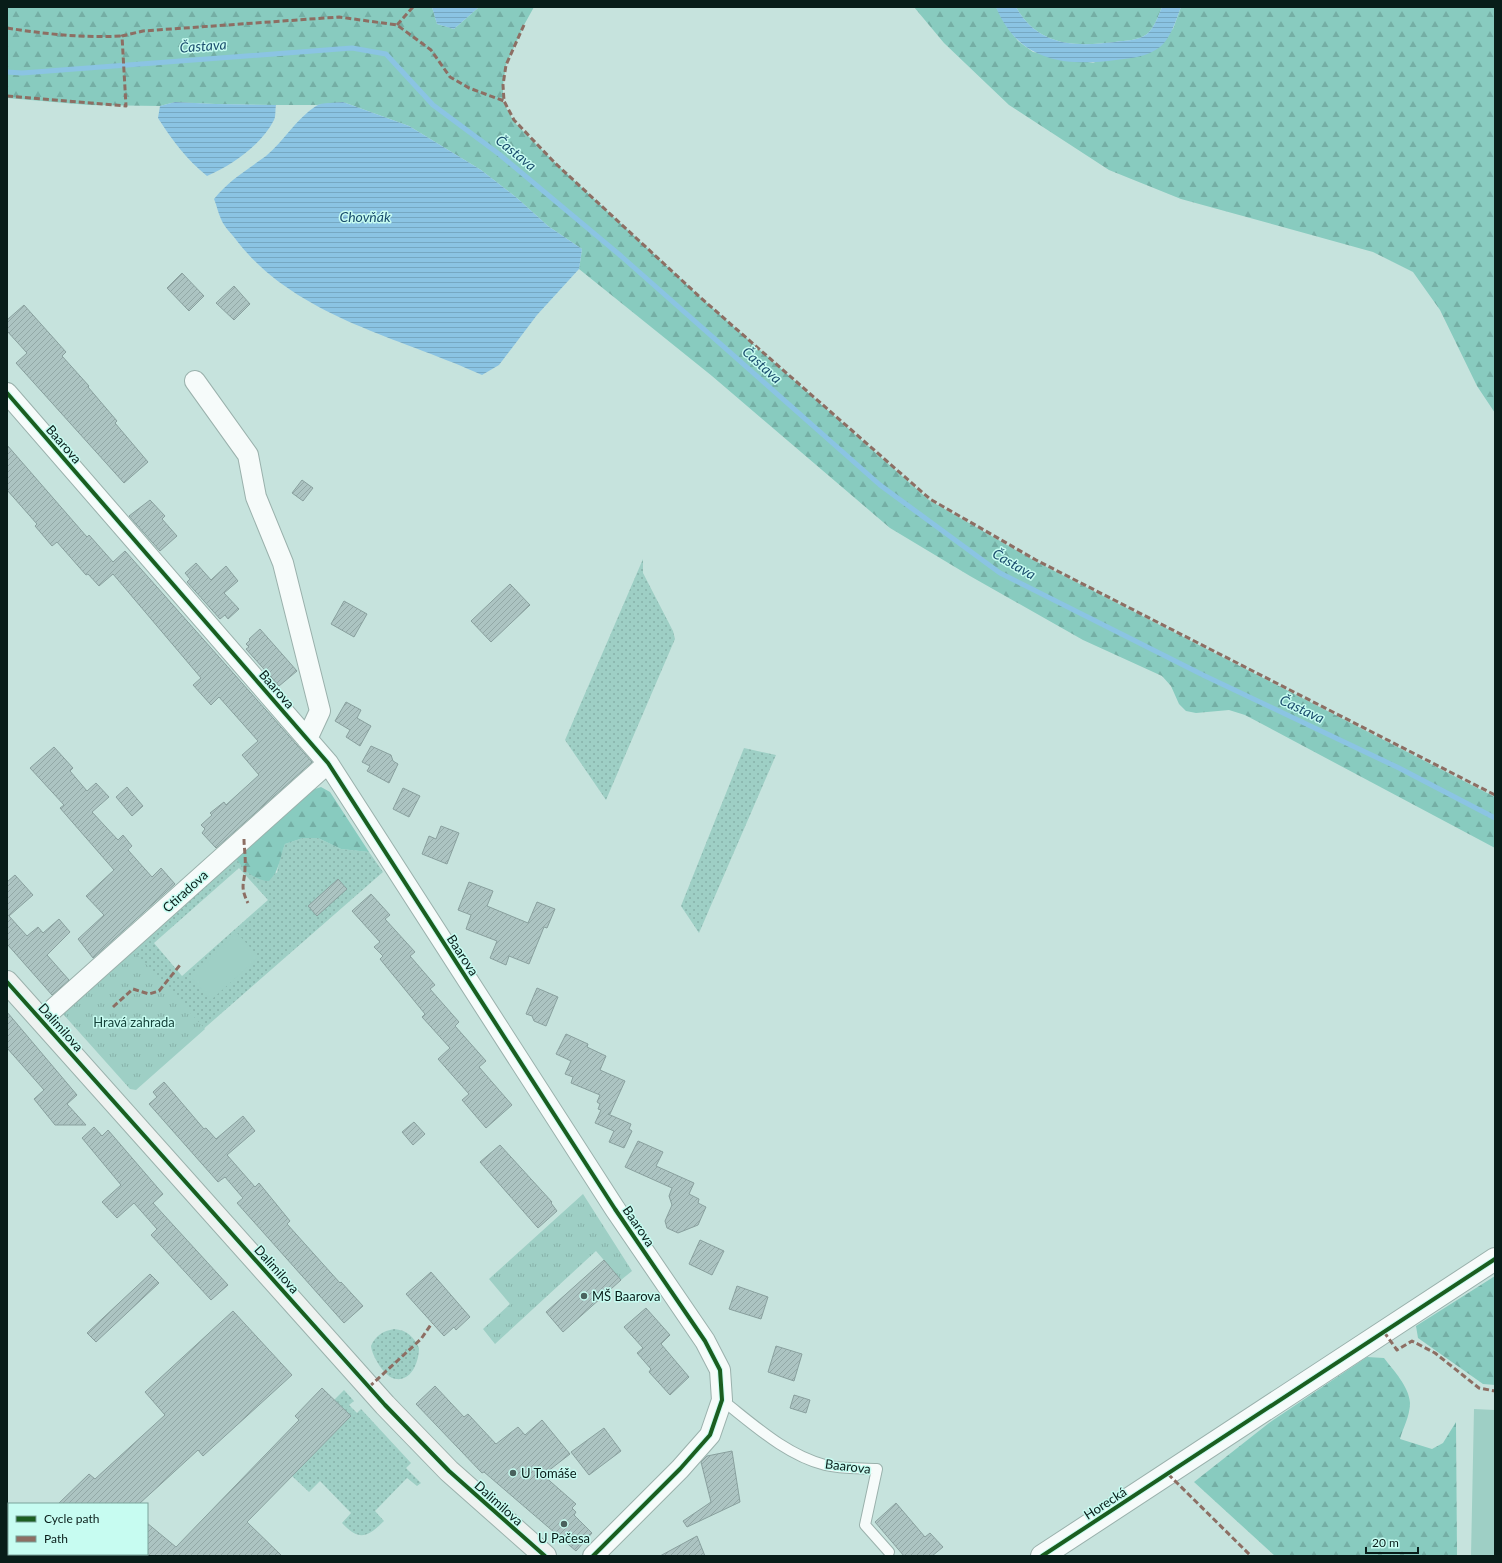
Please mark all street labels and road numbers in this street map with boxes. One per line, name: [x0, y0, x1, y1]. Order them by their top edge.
street label: Baarova: [43, 421, 85, 467]
street label: Baarova: [256, 666, 298, 712]
street label: Ctiradova: [159, 867, 211, 915]
street label: Baarova: [444, 931, 482, 979]
street label: Dalimilova: [35, 1000, 87, 1054]
street label: Baarova: [620, 1202, 658, 1250]
street label: Dalimilova: [251, 1242, 303, 1296]
street label: Baarova: [824, 1455, 872, 1477]
street label: Dalimilova: [472, 1477, 526, 1529]
street label: Horecká: [1081, 1483, 1129, 1523]

